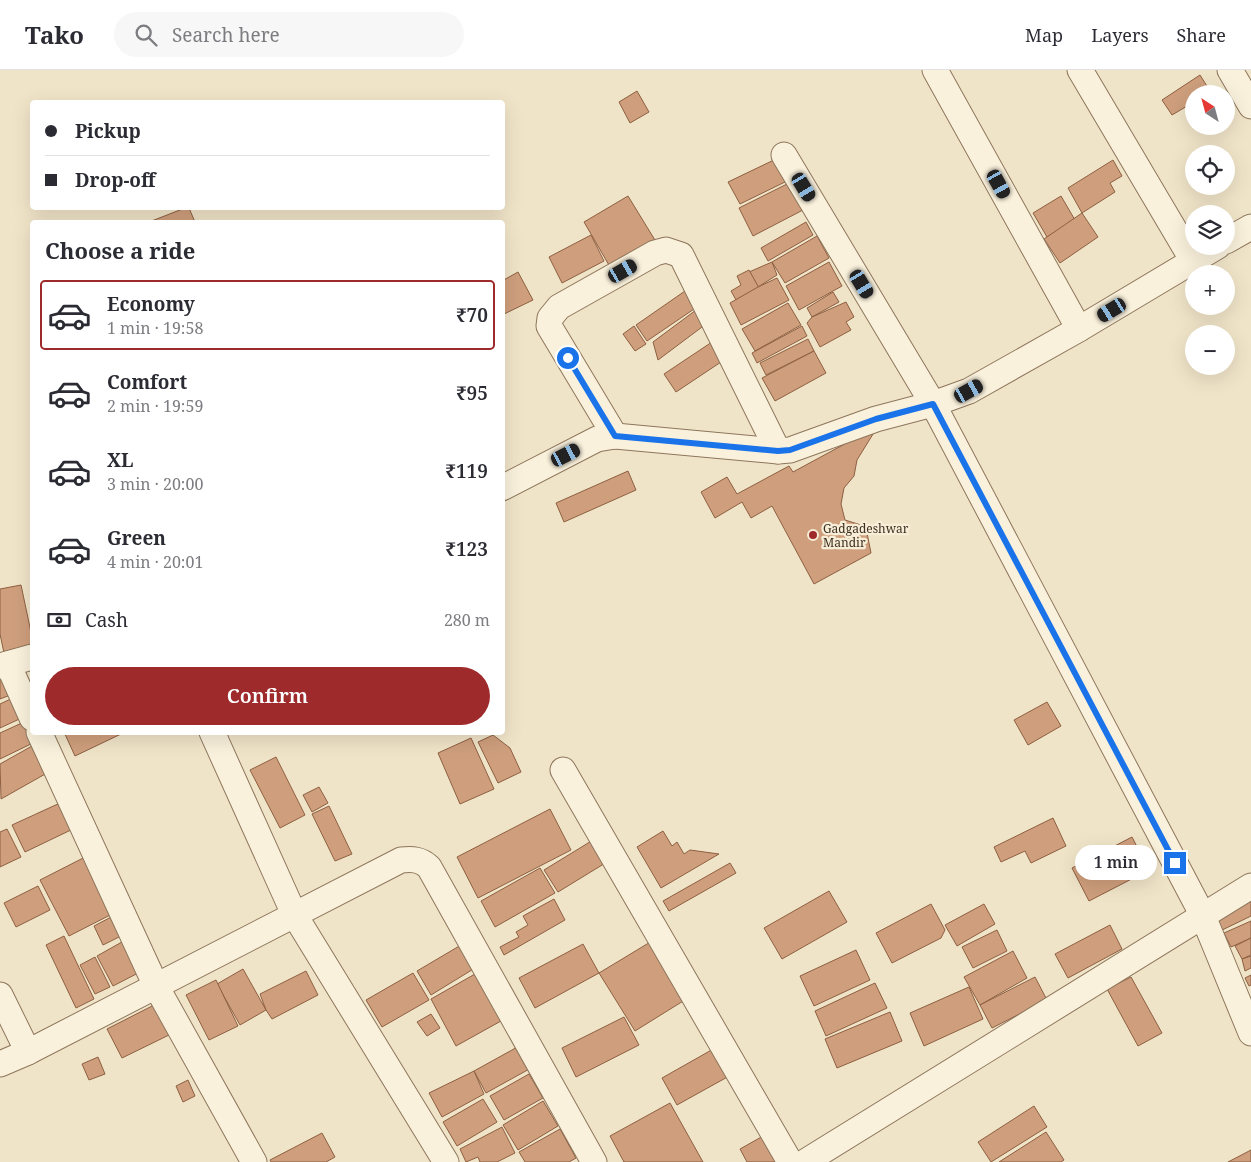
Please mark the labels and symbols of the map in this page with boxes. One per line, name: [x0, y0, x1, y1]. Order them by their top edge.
north arrow: [1185, 85, 1235, 135]
car: [985, 167, 1012, 201]
car: [789, 170, 818, 204]
car: [606, 257, 639, 285]
car: [847, 267, 876, 301]
car: [1095, 296, 1128, 324]
route start: [557, 347, 579, 369]
car: [952, 377, 985, 405]
car: [549, 442, 582, 468]
place label: Gadgadeshwar Mandir: [823, 520, 909, 551]
marker: Gadgadeshwar Mandir: [807, 529, 819, 541]
callout: 1 min: [1075, 846, 1158, 880]
route end: [1164, 852, 1186, 874]

